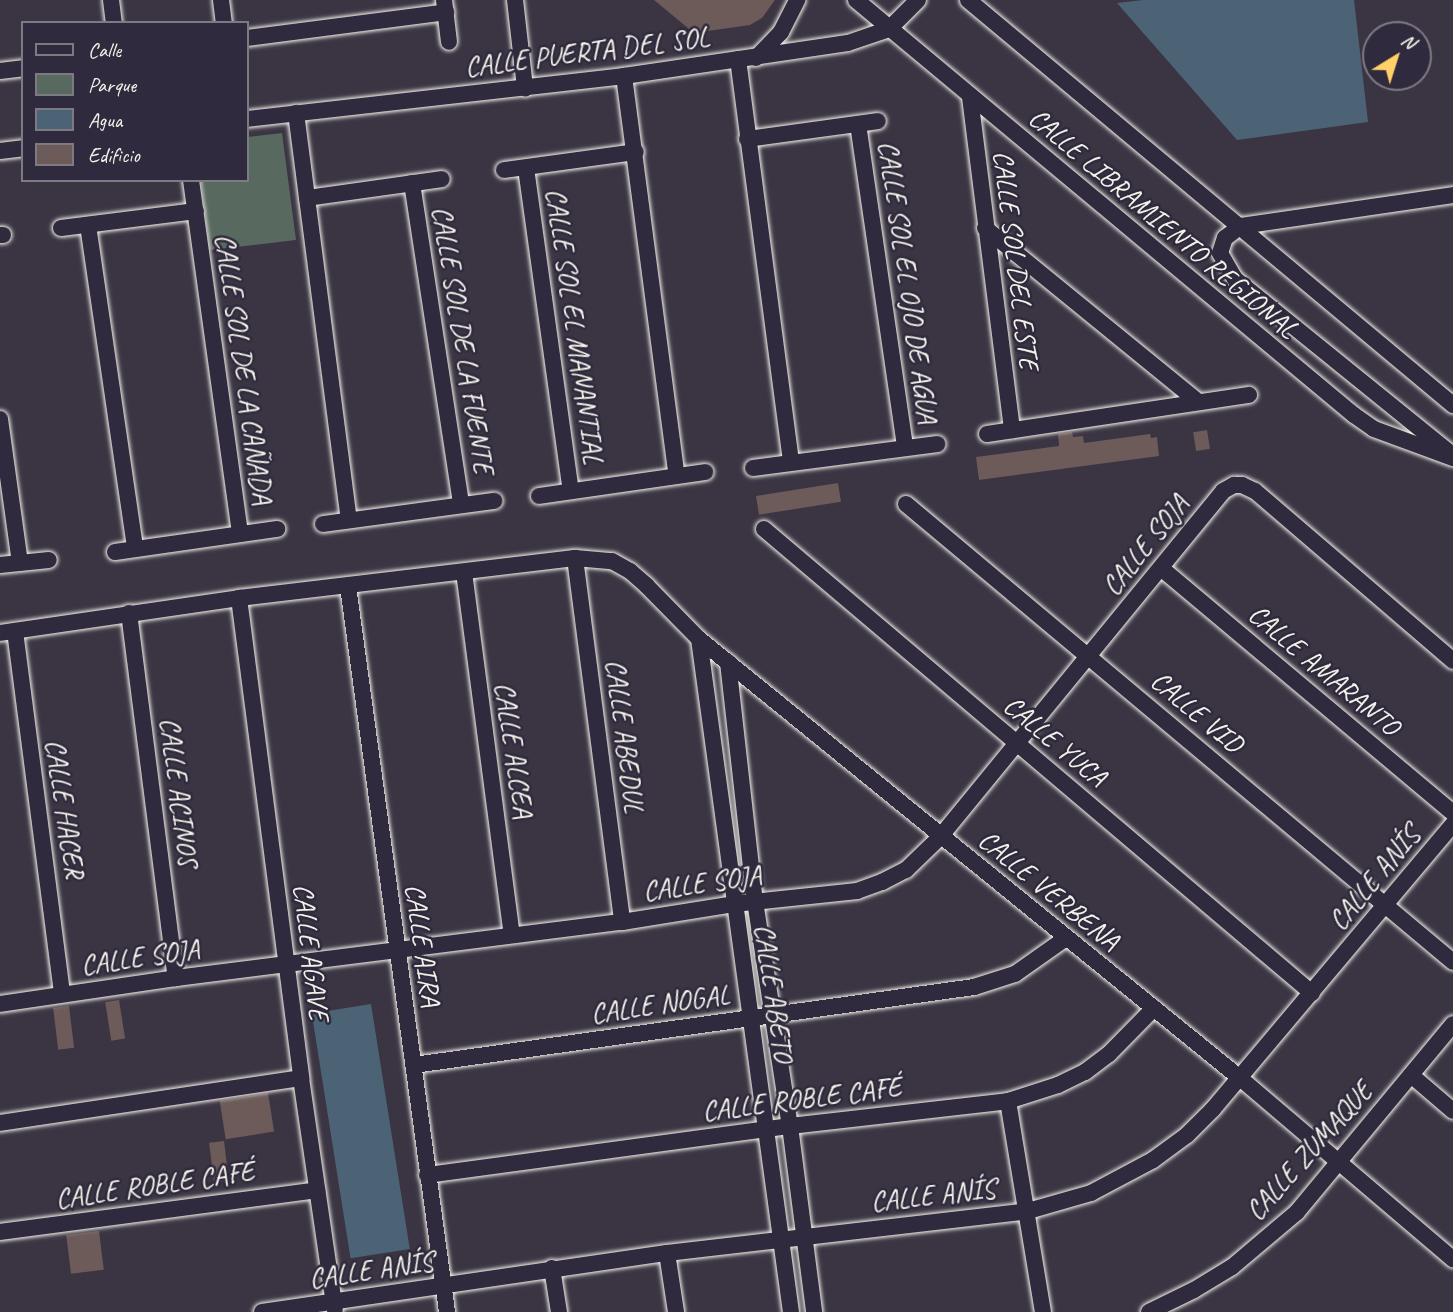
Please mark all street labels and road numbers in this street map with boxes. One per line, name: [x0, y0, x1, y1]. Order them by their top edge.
street label: CALLE PUERTA DEL SOL: [462, 20, 712, 84]
street label: CALLE LIBRAMIENTO REGIONAL: [1023, 101, 1303, 345]
street label: CALLE SOL EL OJO DE AGUA: [872, 139, 944, 425]
street label: CALLE SOL DEL ESTE: [986, 149, 1046, 371]
street label: CALLE SOL EL MANANTIAL: [539, 186, 611, 466]
street label: CALLE SOL DE LA FUENTE: [425, 203, 501, 477]
street label: CALLE SOL DE LA CAÑADA: [208, 231, 280, 507]
street label: CALLE SOJA: [1094, 488, 1196, 602]
street label: CALLE AMARANTO: [1241, 597, 1407, 743]
street label: CALLE ABEDUL: [599, 657, 651, 815]
street label: CALLE VID: [1144, 664, 1250, 760]
street label: CALLE ALCEA: [488, 680, 540, 820]
street label: CALLE YUCA: [997, 688, 1113, 794]
street label: CALLE ACINOS: [153, 715, 205, 869]
street label: CALLE HACER: [39, 737, 91, 881]
street label: CALLE ANÍS: [1321, 819, 1427, 937]
street label: CALLE VERBENA: [972, 823, 1126, 957]
street label: CALLE SOJA: [640, 858, 764, 908]
street label: CALLE AGAVE: [286, 882, 336, 1022]
street label: CALLE AIRA: [398, 882, 448, 1008]
street label: CALLE ABETO: [748, 922, 800, 1064]
street label: CALLE SOJA: [78, 932, 202, 982]
street label: CALLE NOGAL: [589, 978, 731, 1030]
street label: CALLE ROBLE CAFÉ: [701, 1070, 903, 1128]
street label: CALLE ZUMAQUE: [1238, 1075, 1380, 1227]
street label: CALLE ROBLE CAFÉ: [54, 1154, 256, 1216]
street label: CALLE ANÍS: [869, 1172, 997, 1218]
street label: CALLE ANÍS: [307, 1245, 435, 1295]

